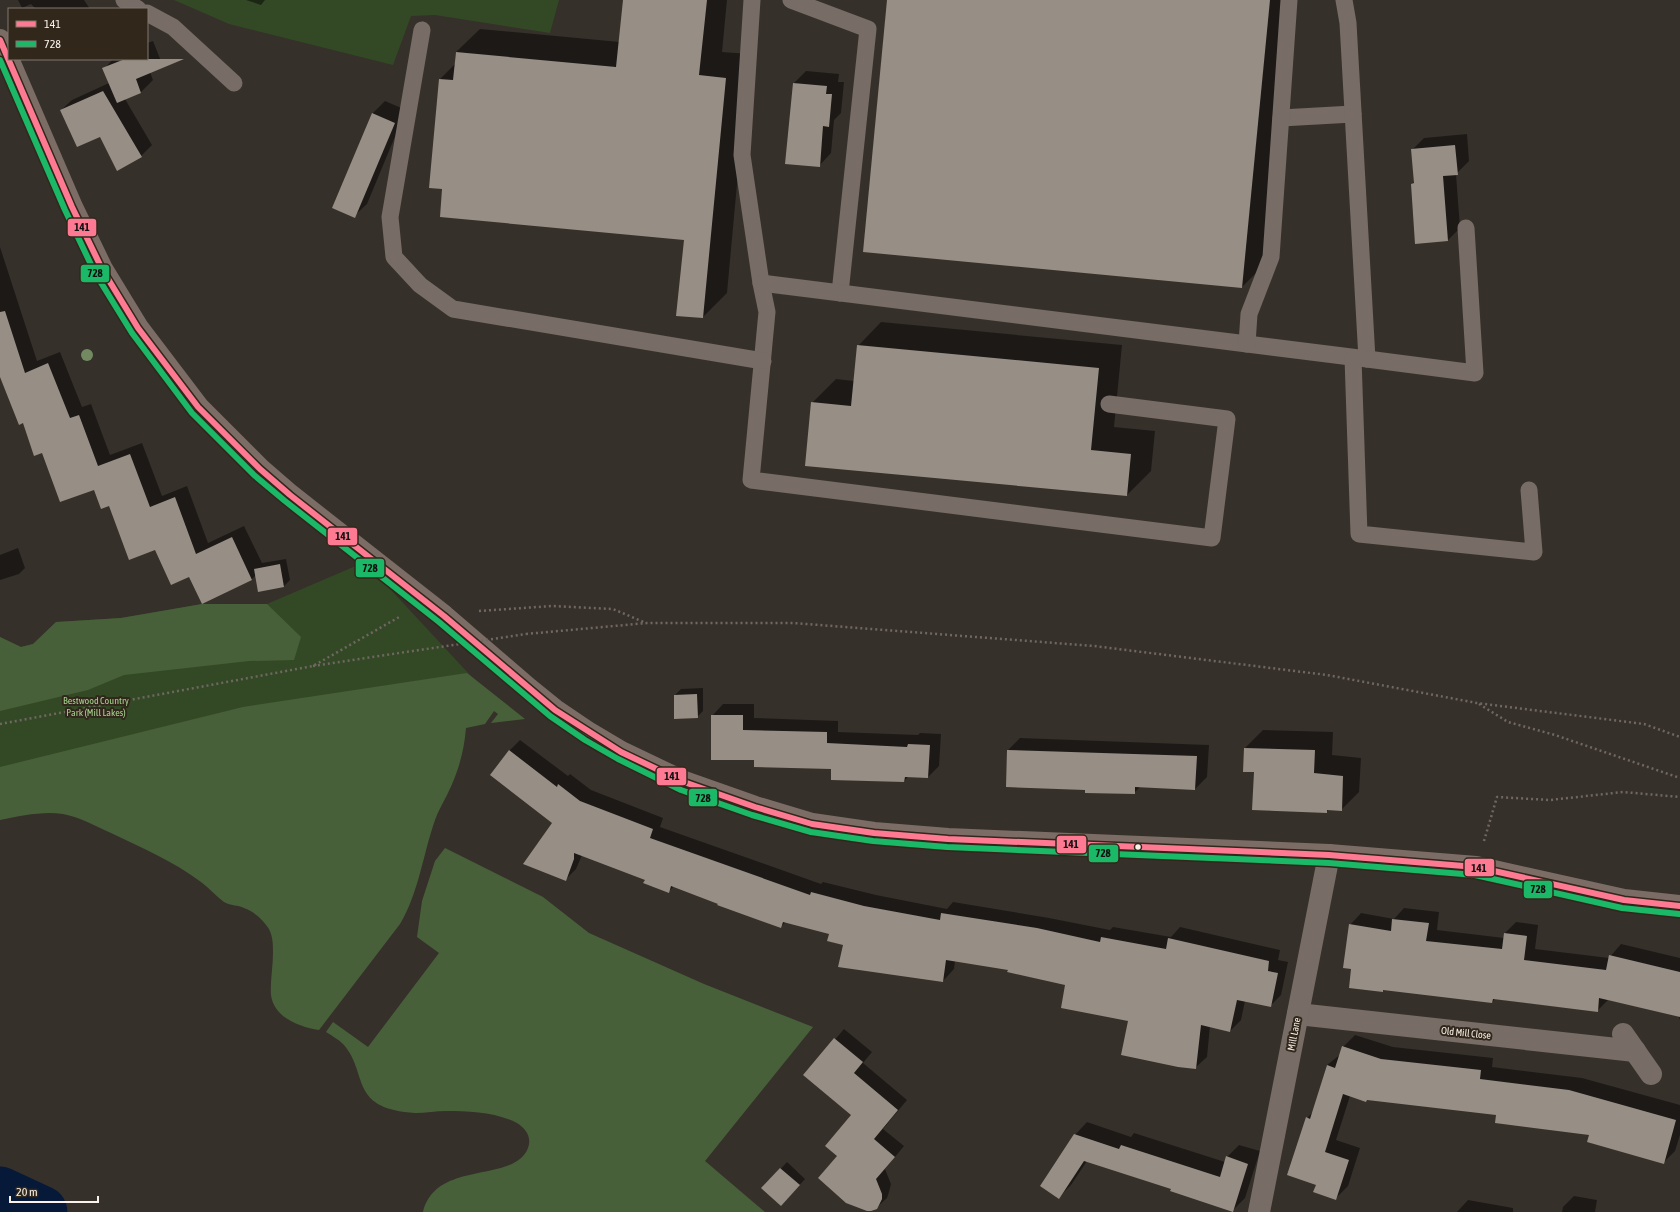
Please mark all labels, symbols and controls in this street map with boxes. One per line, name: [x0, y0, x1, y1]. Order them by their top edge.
legend: [8, 8, 148, 60]
text: 141: [44, 17, 61, 31]
text: 728: [44, 37, 61, 51]
line badge: 141: [67, 218, 97, 237]
text: 141: [74, 221, 90, 233]
line badge: 728: [80, 264, 110, 283]
text: 728: [87, 267, 103, 279]
line badge: 141: [327, 527, 358, 546]
text: 141: [335, 530, 351, 542]
line badge: 728: [355, 558, 385, 578]
text: 728: [362, 562, 378, 574]
park label: Bestwood Country Park (Mill Lakes): [63, 695, 129, 718]
line badge: 141: [656, 767, 687, 786]
text: 141: [664, 770, 680, 782]
line badge: 728: [688, 788, 718, 807]
text: 728: [695, 792, 711, 804]
line badge: 141: [1056, 835, 1087, 854]
text: 141: [1063, 838, 1079, 850]
unlabelled marker: [1133, 842, 1143, 852]
line badge: 728: [1088, 844, 1119, 863]
text: 728: [1095, 847, 1111, 859]
line badge: 141: [1464, 858, 1495, 877]
text: 141: [1471, 862, 1487, 874]
line badge: 728: [1523, 880, 1553, 899]
text: 728: [1530, 883, 1546, 895]
street label: Mill Lane: [1285, 1016, 1303, 1052]
street label: Old Mill Close: [1441, 1025, 1492, 1041]
scale bar: [10, 1178, 98, 1204]
text: 20 m: [16, 1185, 38, 1199]

